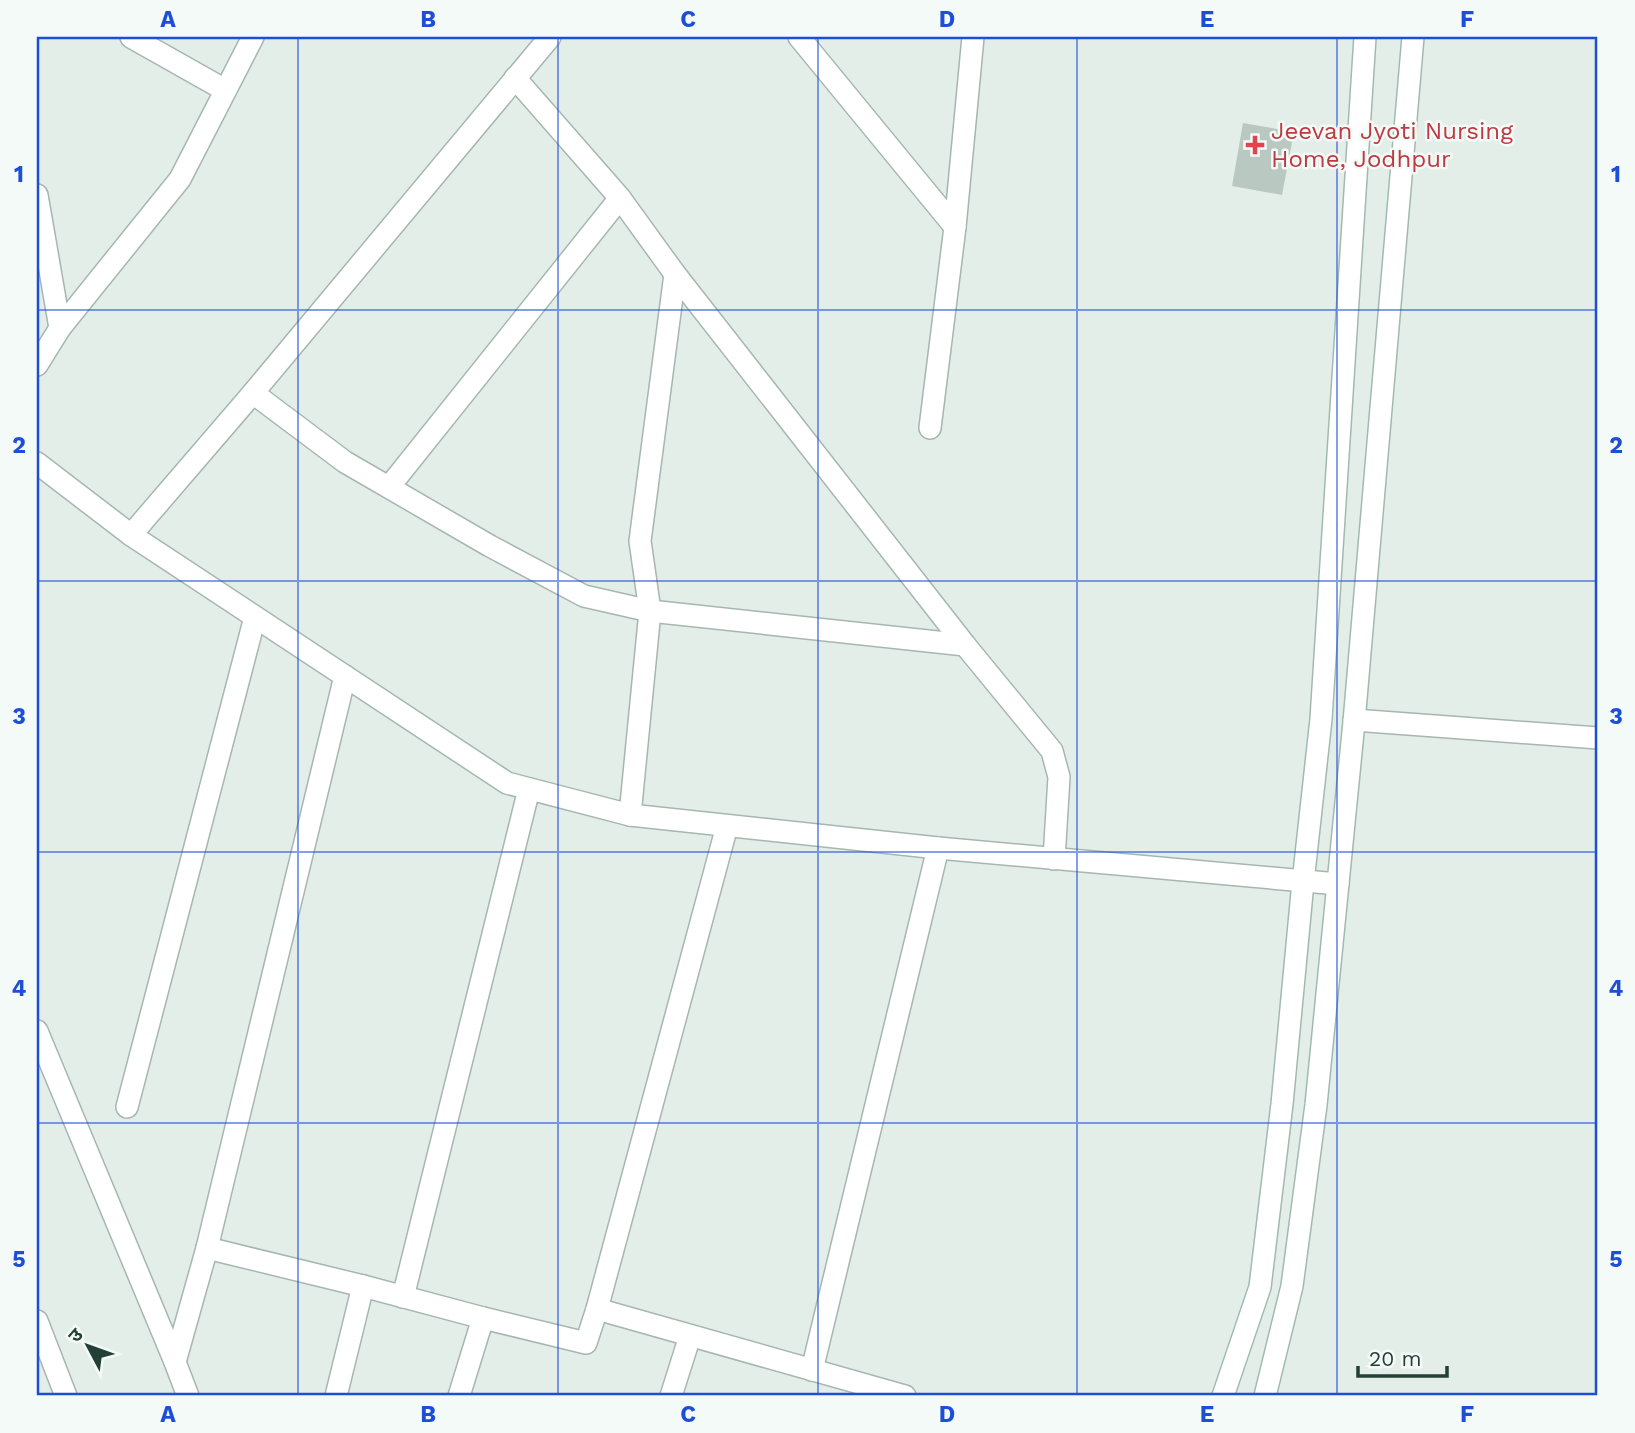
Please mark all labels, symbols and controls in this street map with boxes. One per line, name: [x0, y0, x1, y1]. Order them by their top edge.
text: A: [160, 6, 176, 33]
text: B: [420, 6, 436, 33]
text: C: [680, 6, 696, 33]
text: D: [939, 6, 955, 33]
text: E: [1200, 6, 1214, 33]
text: F: [1460, 6, 1474, 33]
place label: Jeevan Jyoti Nursing Home, Jodhpur: [1271, 117, 1513, 173]
marker: Jeevan Jyoti Nursing Home, Jodhpur: [1245, 135, 1265, 155]
text: 1: [14, 161, 24, 188]
text: 1: [1611, 161, 1621, 188]
text: 2: [12, 432, 26, 459]
text: 2: [1609, 432, 1623, 459]
text: 3: [12, 703, 26, 730]
text: 3: [1609, 703, 1623, 730]
text: 4: [12, 975, 27, 1002]
text: 4: [1609, 975, 1624, 1002]
text: 5: [12, 1246, 26, 1273]
text: 5: [1609, 1246, 1623, 1273]
north arrow: [52, 1310, 122, 1380]
text: उ: [63, 1323, 88, 1347]
scale bar: [1358, 1335, 1448, 1379]
text: 20 m: [1369, 1346, 1421, 1371]
text: A: [160, 1401, 176, 1428]
text: B: [420, 1401, 436, 1428]
text: C: [680, 1401, 696, 1428]
text: D: [939, 1401, 955, 1428]
text: E: [1200, 1401, 1214, 1428]
text: F: [1460, 1401, 1474, 1428]

